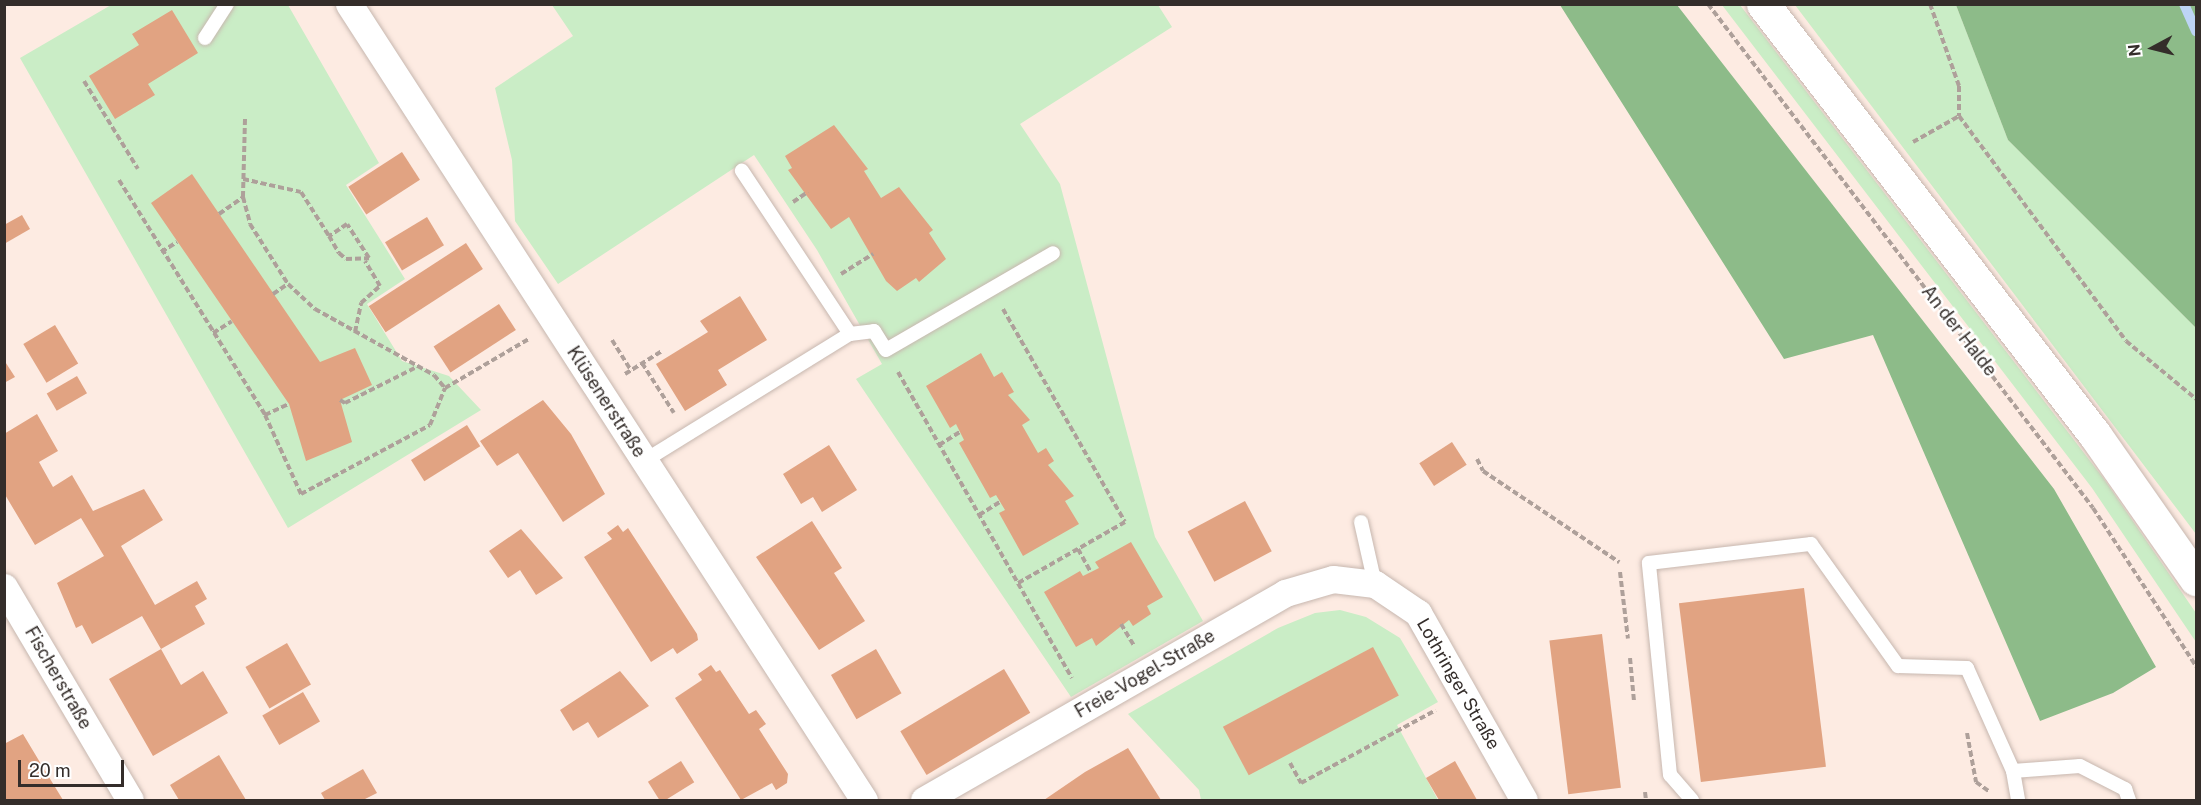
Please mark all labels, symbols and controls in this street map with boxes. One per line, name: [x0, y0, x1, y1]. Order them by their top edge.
north arrow: [2123, 18, 2183, 78]
text: N: [2124, 43, 2145, 58]
street label: An der Halde: [1917, 281, 2001, 381]
street label: Klüsenerstraße: [562, 342, 650, 462]
street label: Lothringer Straße: [1412, 615, 1504, 753]
street label: Fischerstraße: [20, 623, 96, 733]
street label: Freie-Vogel-Straße: [1071, 625, 1219, 723]
scale bar: [21, 748, 128, 786]
text: 20 m: [29, 760, 71, 781]

